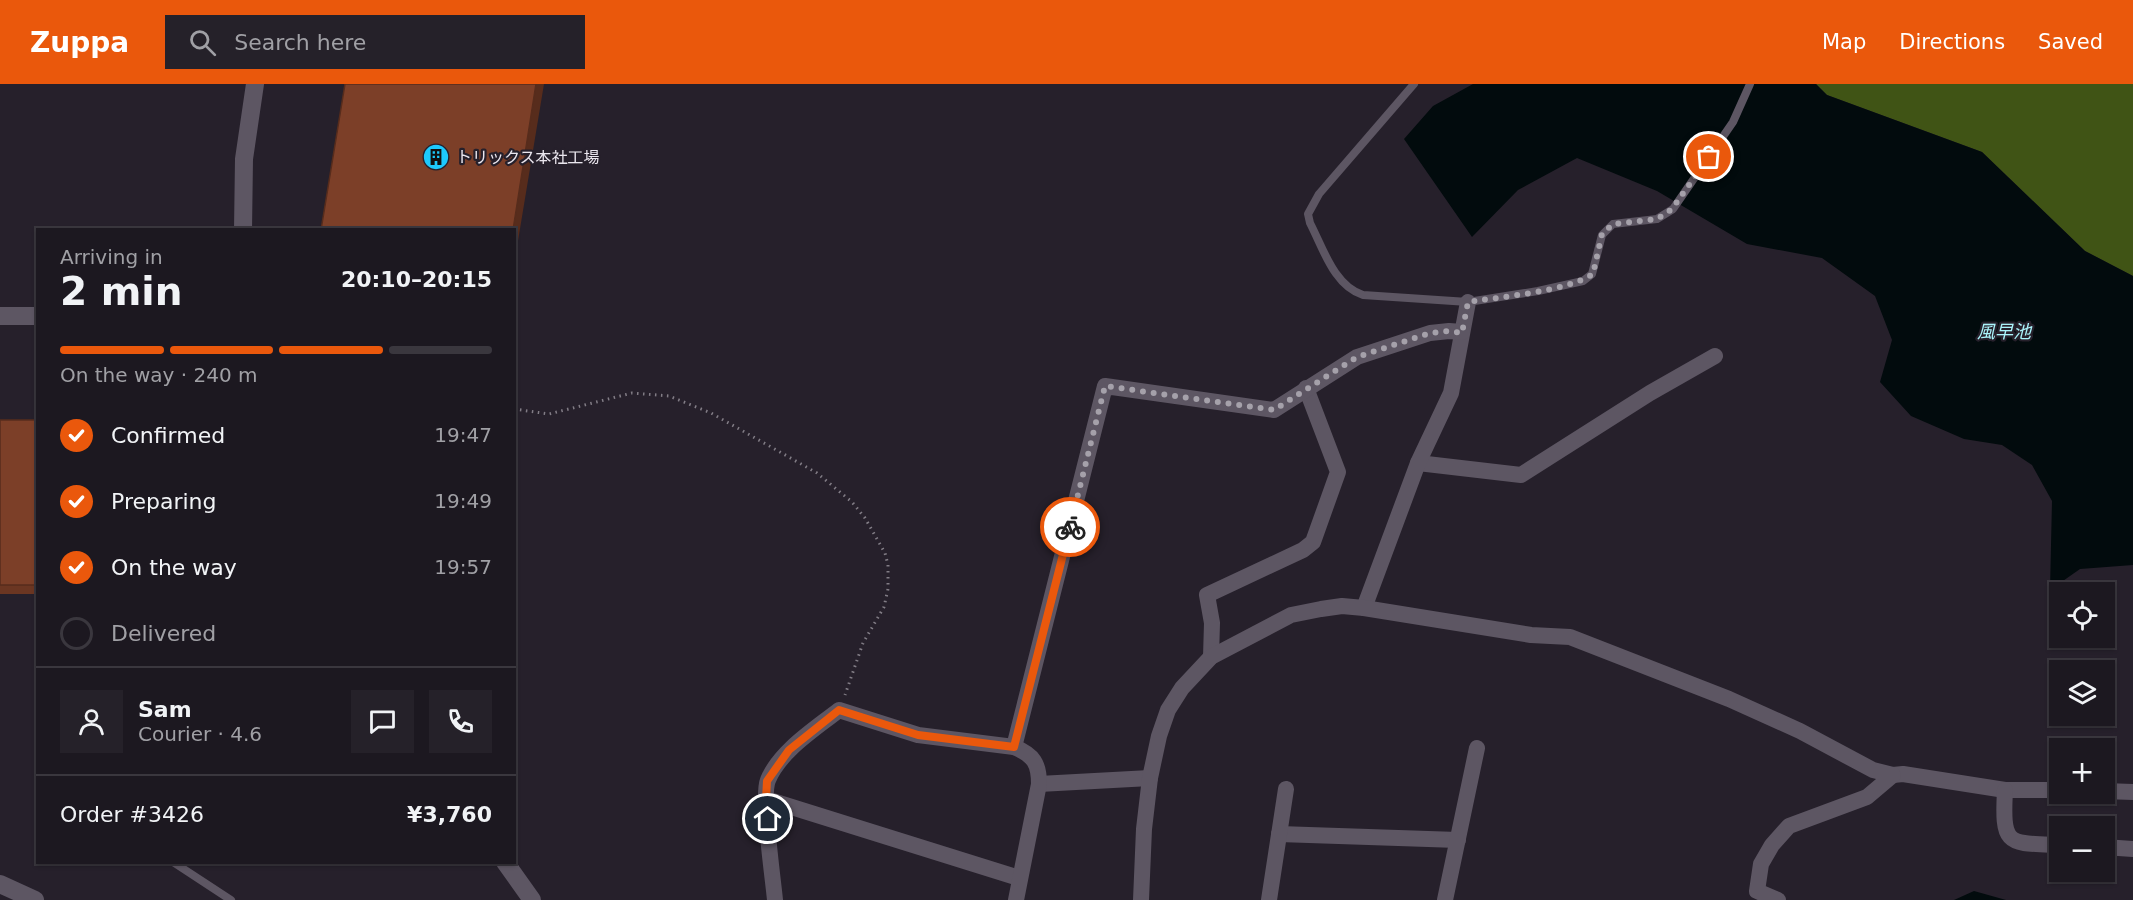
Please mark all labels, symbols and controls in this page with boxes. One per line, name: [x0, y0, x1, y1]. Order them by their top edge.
search box: [165, 15, 585, 69]
text: Zuppa: [30, 26, 129, 59]
icon: search: [186, 26, 219, 59]
text: Search here: [234, 30, 366, 55]
text: Map: [1822, 30, 1866, 54]
text: Directions: [1899, 30, 2005, 54]
text: Saved: [2038, 30, 2103, 54]
pin: [1683, 131, 1734, 182]
icon: bag: [1692, 140, 1725, 173]
building icon: トリックス本社工場: [421, 142, 451, 172]
place label: トリックス本社工場: [456, 148, 600, 167]
text: Arriving in: [60, 245, 163, 269]
text: 20:10–20:15: [341, 267, 492, 292]
text: 2 min: [60, 269, 182, 314]
water label: 風早池: [1977, 321, 2033, 342]
text: On the way · 240 m: [60, 363, 258, 387]
icon: check: [60, 419, 93, 452]
text: Confirmed: [111, 423, 225, 448]
text: 19:47: [434, 423, 492, 447]
icon: check: [60, 485, 93, 518]
text: Preparing: [111, 489, 217, 514]
text: 19:49: [434, 489, 492, 513]
courier: [1040, 497, 1100, 557]
icon: bike: [1054, 511, 1087, 544]
icon: check: [60, 551, 93, 584]
text: On the way: [111, 555, 237, 580]
text: 19:57: [434, 555, 492, 579]
map controls: [2049, 582, 2115, 882]
button: locate: [2049, 582, 2115, 648]
text: Delivered: [111, 621, 216, 646]
button: layers: [2049, 660, 2115, 726]
button: person: [60, 690, 123, 753]
button: chat: [351, 690, 414, 753]
button: phone: [429, 690, 492, 753]
text: Sam: [138, 697, 192, 722]
text: Courier · 4.6: [138, 722, 262, 746]
button: +: [2049, 738, 2115, 804]
pin: [742, 793, 793, 844]
text: Order #3426: [60, 802, 204, 827]
text: ¥3,760: [407, 802, 492, 827]
icon: home: [751, 802, 784, 835]
button: −: [2049, 816, 2115, 882]

